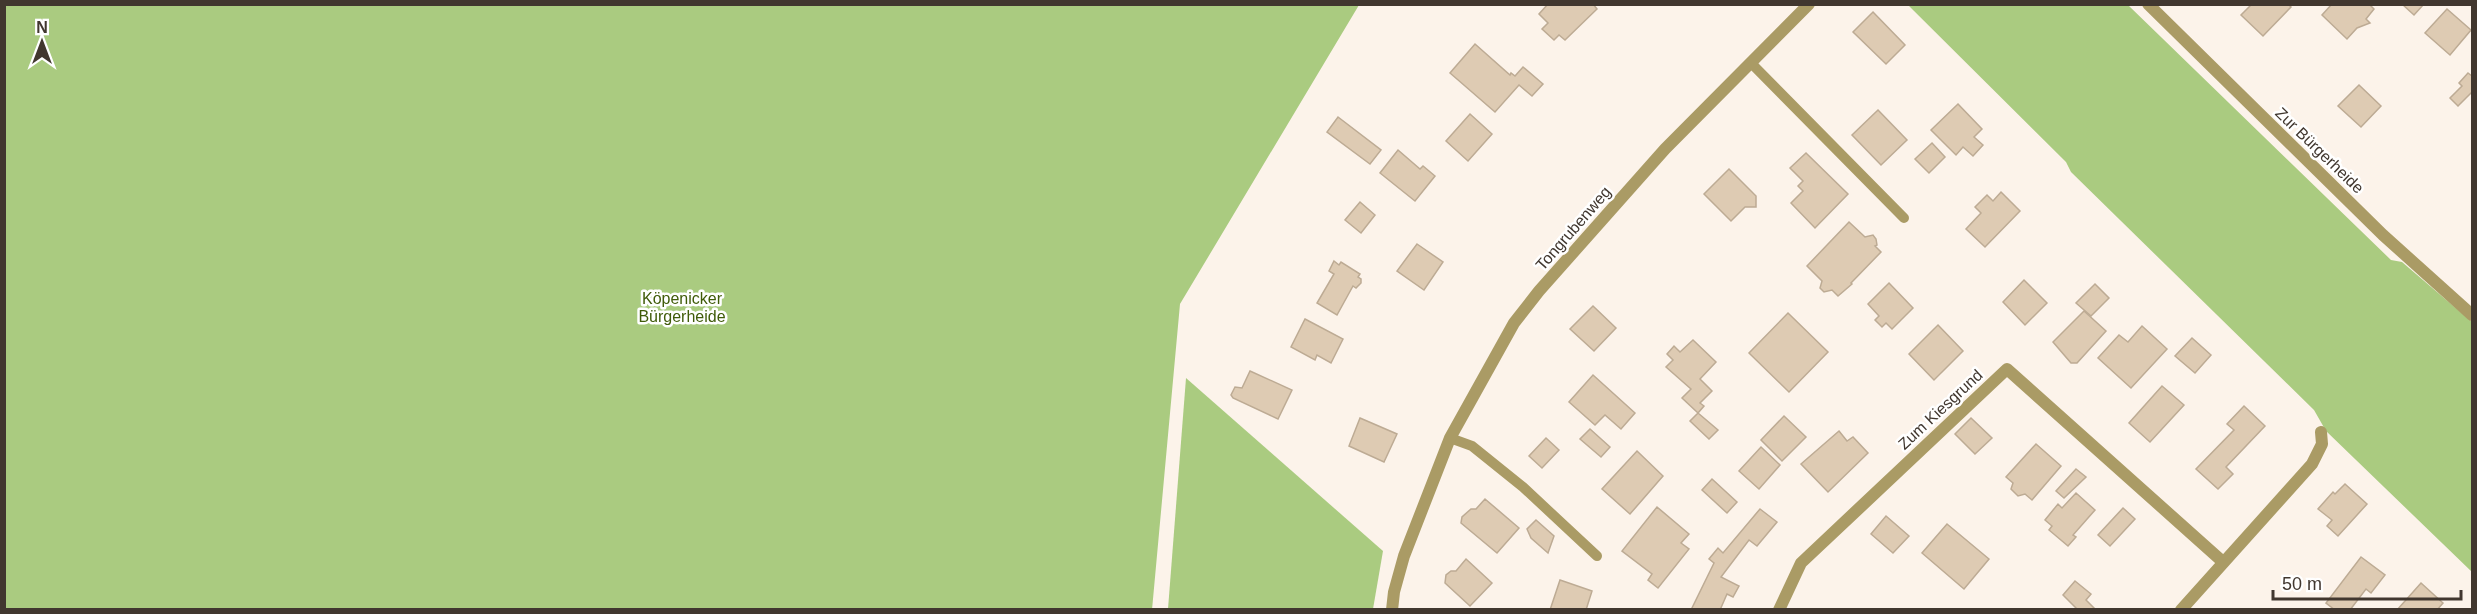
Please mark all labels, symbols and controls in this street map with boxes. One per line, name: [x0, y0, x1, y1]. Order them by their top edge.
north arrow: [12, 12, 72, 72]
text: N: [36, 19, 48, 36]
street label: Zur Bürgerheide: [2272, 104, 2367, 197]
street label: Tongrubenweg: [1533, 183, 1614, 274]
park label: Köpenicker Bürgerheide: [638, 290, 726, 325]
street label: Zum Kiesgrund: [1895, 366, 1986, 453]
scale bar: [2273, 563, 2460, 601]
text: 50 m: [2282, 574, 2322, 594]

